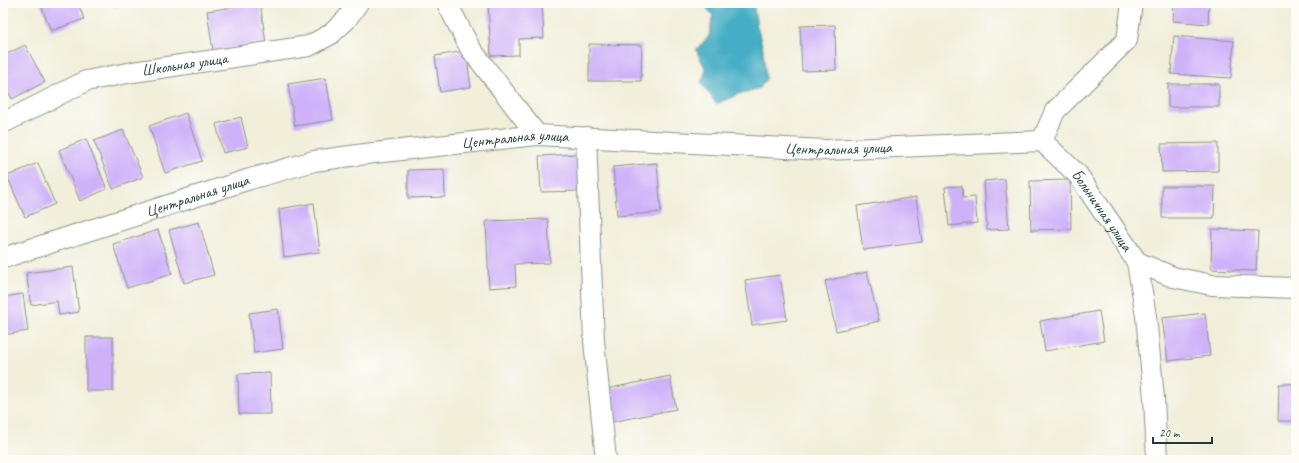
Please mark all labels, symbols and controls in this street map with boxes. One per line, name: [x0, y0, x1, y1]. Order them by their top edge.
street label: Школьная улица: [140, 48, 230, 81]
street label: Центральная улица: [460, 125, 570, 153]
street label: Центральная улица: [784, 137, 893, 160]
street label: Больничная улица: [1067, 164, 1137, 256]
street label: Центральная улица: [143, 170, 252, 222]
scale bar: [1153, 419, 1212, 445]
text: 20 m: [1159, 425, 1181, 441]

